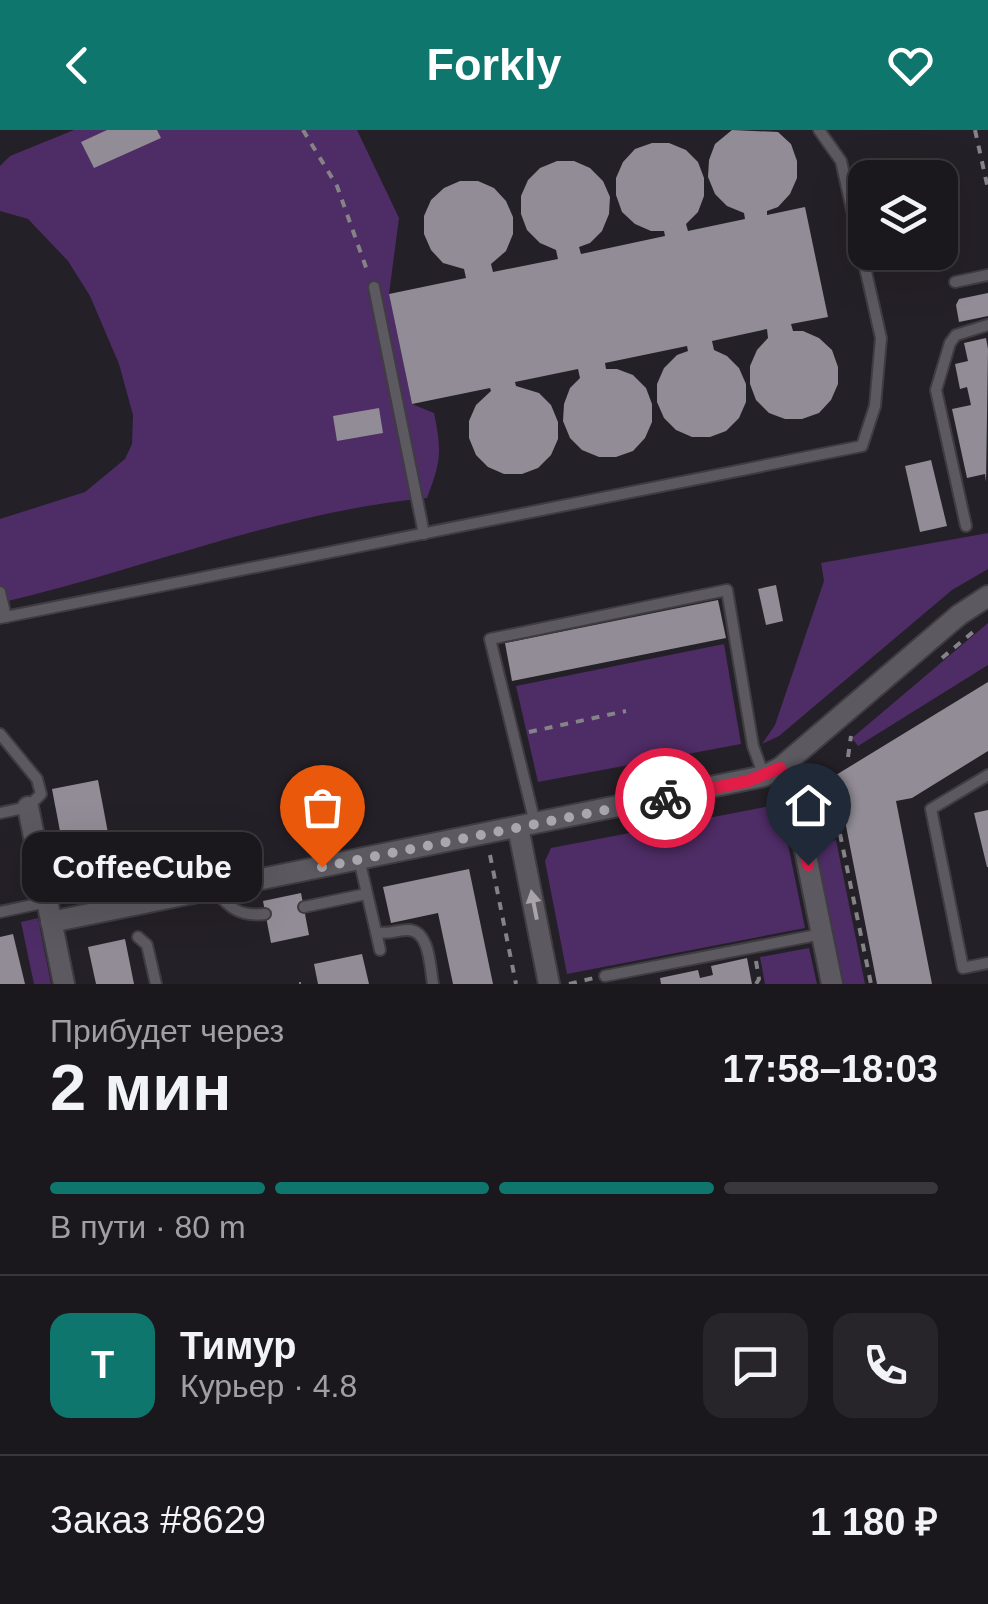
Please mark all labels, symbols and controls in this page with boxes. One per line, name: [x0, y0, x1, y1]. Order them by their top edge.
icon: back: [50, 38, 105, 93]
icon: heart: [883, 38, 938, 93]
text: Forkly: [426, 39, 562, 90]
map controls: [848, 160, 958, 270]
button: layers: [848, 160, 958, 270]
courier: [615, 748, 715, 848]
pin: [766, 763, 851, 866]
pin: [280, 765, 365, 868]
icon: bike: [638, 771, 693, 826]
icon: home: [781, 778, 836, 833]
icon: bag: [295, 780, 350, 835]
callout: CoffeeCube: [22, 832, 262, 902]
text: CoffeeCube: [52, 849, 232, 885]
one-way arrow: [525, 890, 541, 921]
text: Прибудет через: [50, 1013, 284, 1049]
text: 17:58–18:03: [722, 1048, 938, 1090]
text: 2 мин: [50, 1051, 232, 1124]
text: В пути · 80 m: [50, 1209, 246, 1245]
button: chat: [703, 1313, 808, 1418]
button: phone: [833, 1313, 938, 1418]
text: Тимур: [180, 1325, 297, 1367]
text: Т: [91, 1344, 114, 1386]
text: Курьер · 4.8: [180, 1368, 357, 1404]
text: Заказ #8629: [50, 1499, 266, 1541]
text: 1 180 ₽: [810, 1501, 938, 1543]

